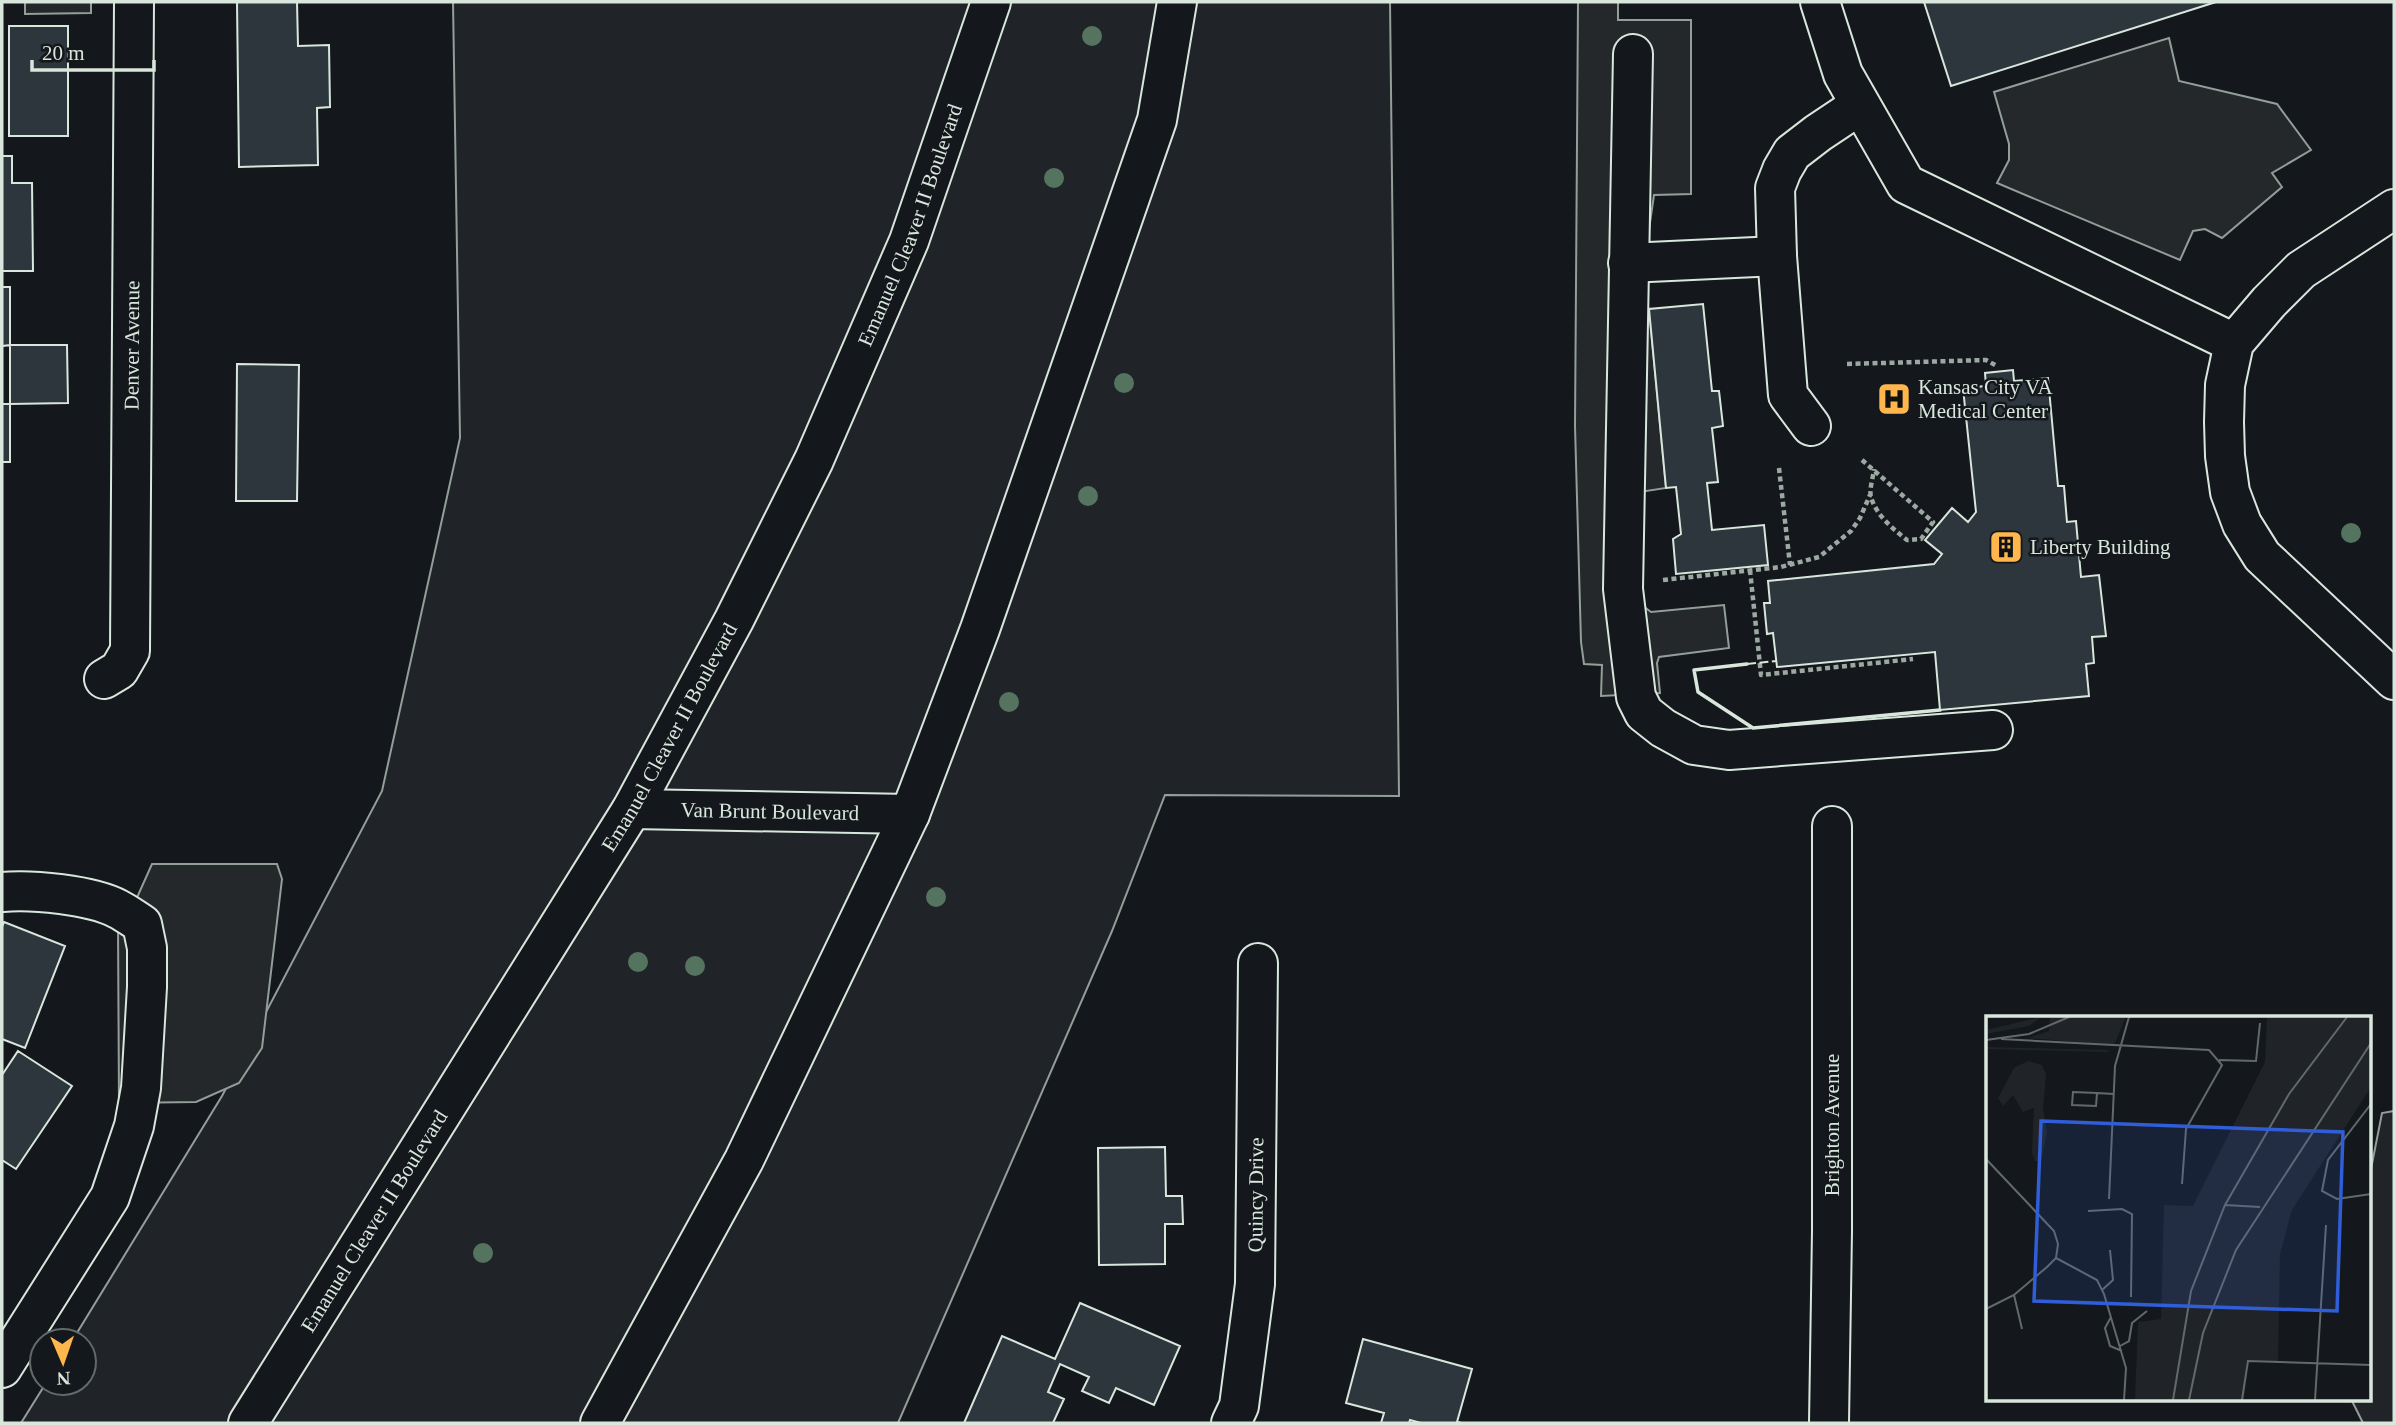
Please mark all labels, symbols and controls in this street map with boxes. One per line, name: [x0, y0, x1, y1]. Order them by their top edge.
scale bar: [32, 28, 154, 72]
text: 20 m: [42, 41, 85, 65]
street label: Emanuel Cleaver II Boulevard: [853, 100, 967, 350]
street label: Denver Avenue: [119, 281, 144, 410]
place label: Kansas City VA Medical Center: [1918, 375, 2053, 423]
hospital icon: Kansas City VA Medical Center: [1875, 380, 1913, 418]
building icon: Liberty Building: [1987, 528, 2025, 566]
place label: Liberty Building: [2030, 535, 2171, 559]
street label: Emanuel Cleaver II Boulevard: [596, 619, 742, 856]
street label: Van Brunt Boulevard: [681, 798, 860, 825]
inset map: [1986, 1016, 2372, 1400]
street label: Brighton Avenue: [1820, 1054, 1844, 1196]
street label: Emanuel Cleaver II Boulevard: [296, 1105, 453, 1337]
street label: Quincy Drive: [1243, 1137, 1268, 1252]
north arrow: [28, 1327, 98, 1397]
text: N: [56, 1368, 71, 1389]

